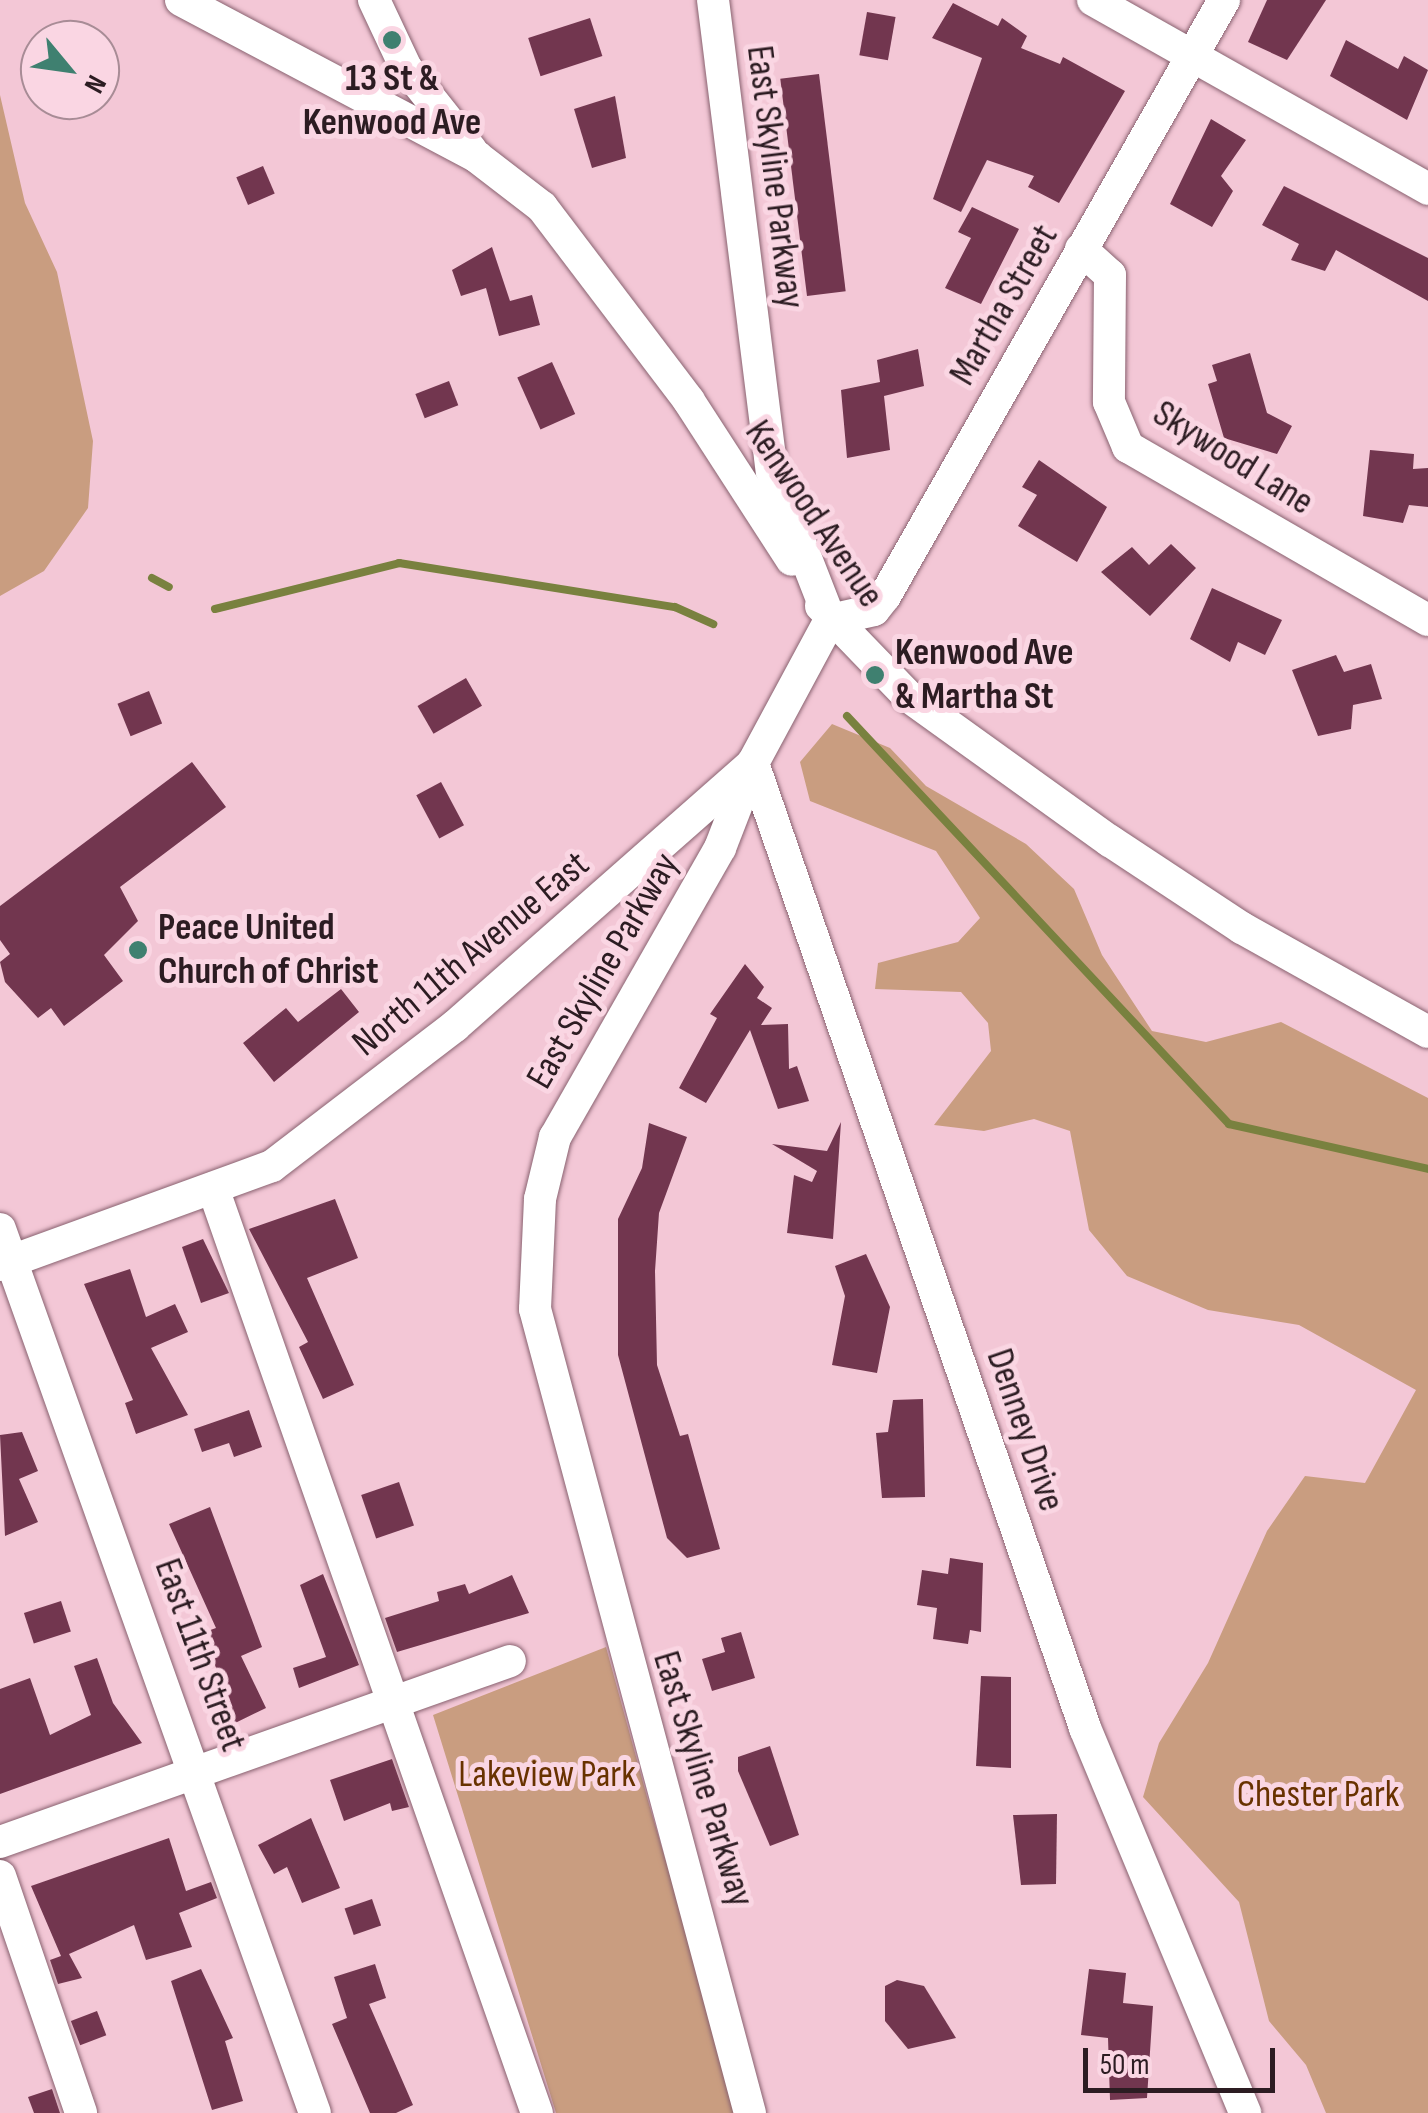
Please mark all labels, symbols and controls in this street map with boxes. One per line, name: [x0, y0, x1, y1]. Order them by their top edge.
north arrow: [20, 20, 120, 120]
marker: 13 St & Kenwood Ave: [381, 29, 403, 51]
street label: East Skyline Parkway: [736, 43, 814, 311]
place label: 13 St & Kenwood Ave: [303, 56, 481, 146]
text: N: [77, 69, 113, 98]
street label: Martha Street: [940, 217, 1068, 393]
street label: Skywood Lane: [1144, 391, 1322, 525]
street label: Kenwood Avenue: [735, 412, 893, 616]
place label: Kenwood Ave & Martha St: [895, 630, 1074, 719]
marker: Kenwood Ave & Martha St: [864, 664, 886, 686]
street label: North 11th Avenue East: [344, 842, 598, 1066]
street label: East Skyline Parkway: [517, 845, 689, 1097]
place label: Peace United Church of Christ: [158, 905, 378, 994]
marker: Peace United Church of Christ: [127, 939, 149, 961]
street label: Denney Drive: [976, 1343, 1074, 1517]
street label: East 11th Street: [144, 1553, 256, 1757]
street label: East Skyline Parkway: [643, 1646, 763, 1912]
park label: Lakeview Park: [458, 1752, 636, 1798]
park label: Chester Park: [1237, 1772, 1399, 1818]
scale bar: [1088, 2028, 1280, 2090]
text: 50 m: [1100, 2047, 1149, 2083]

